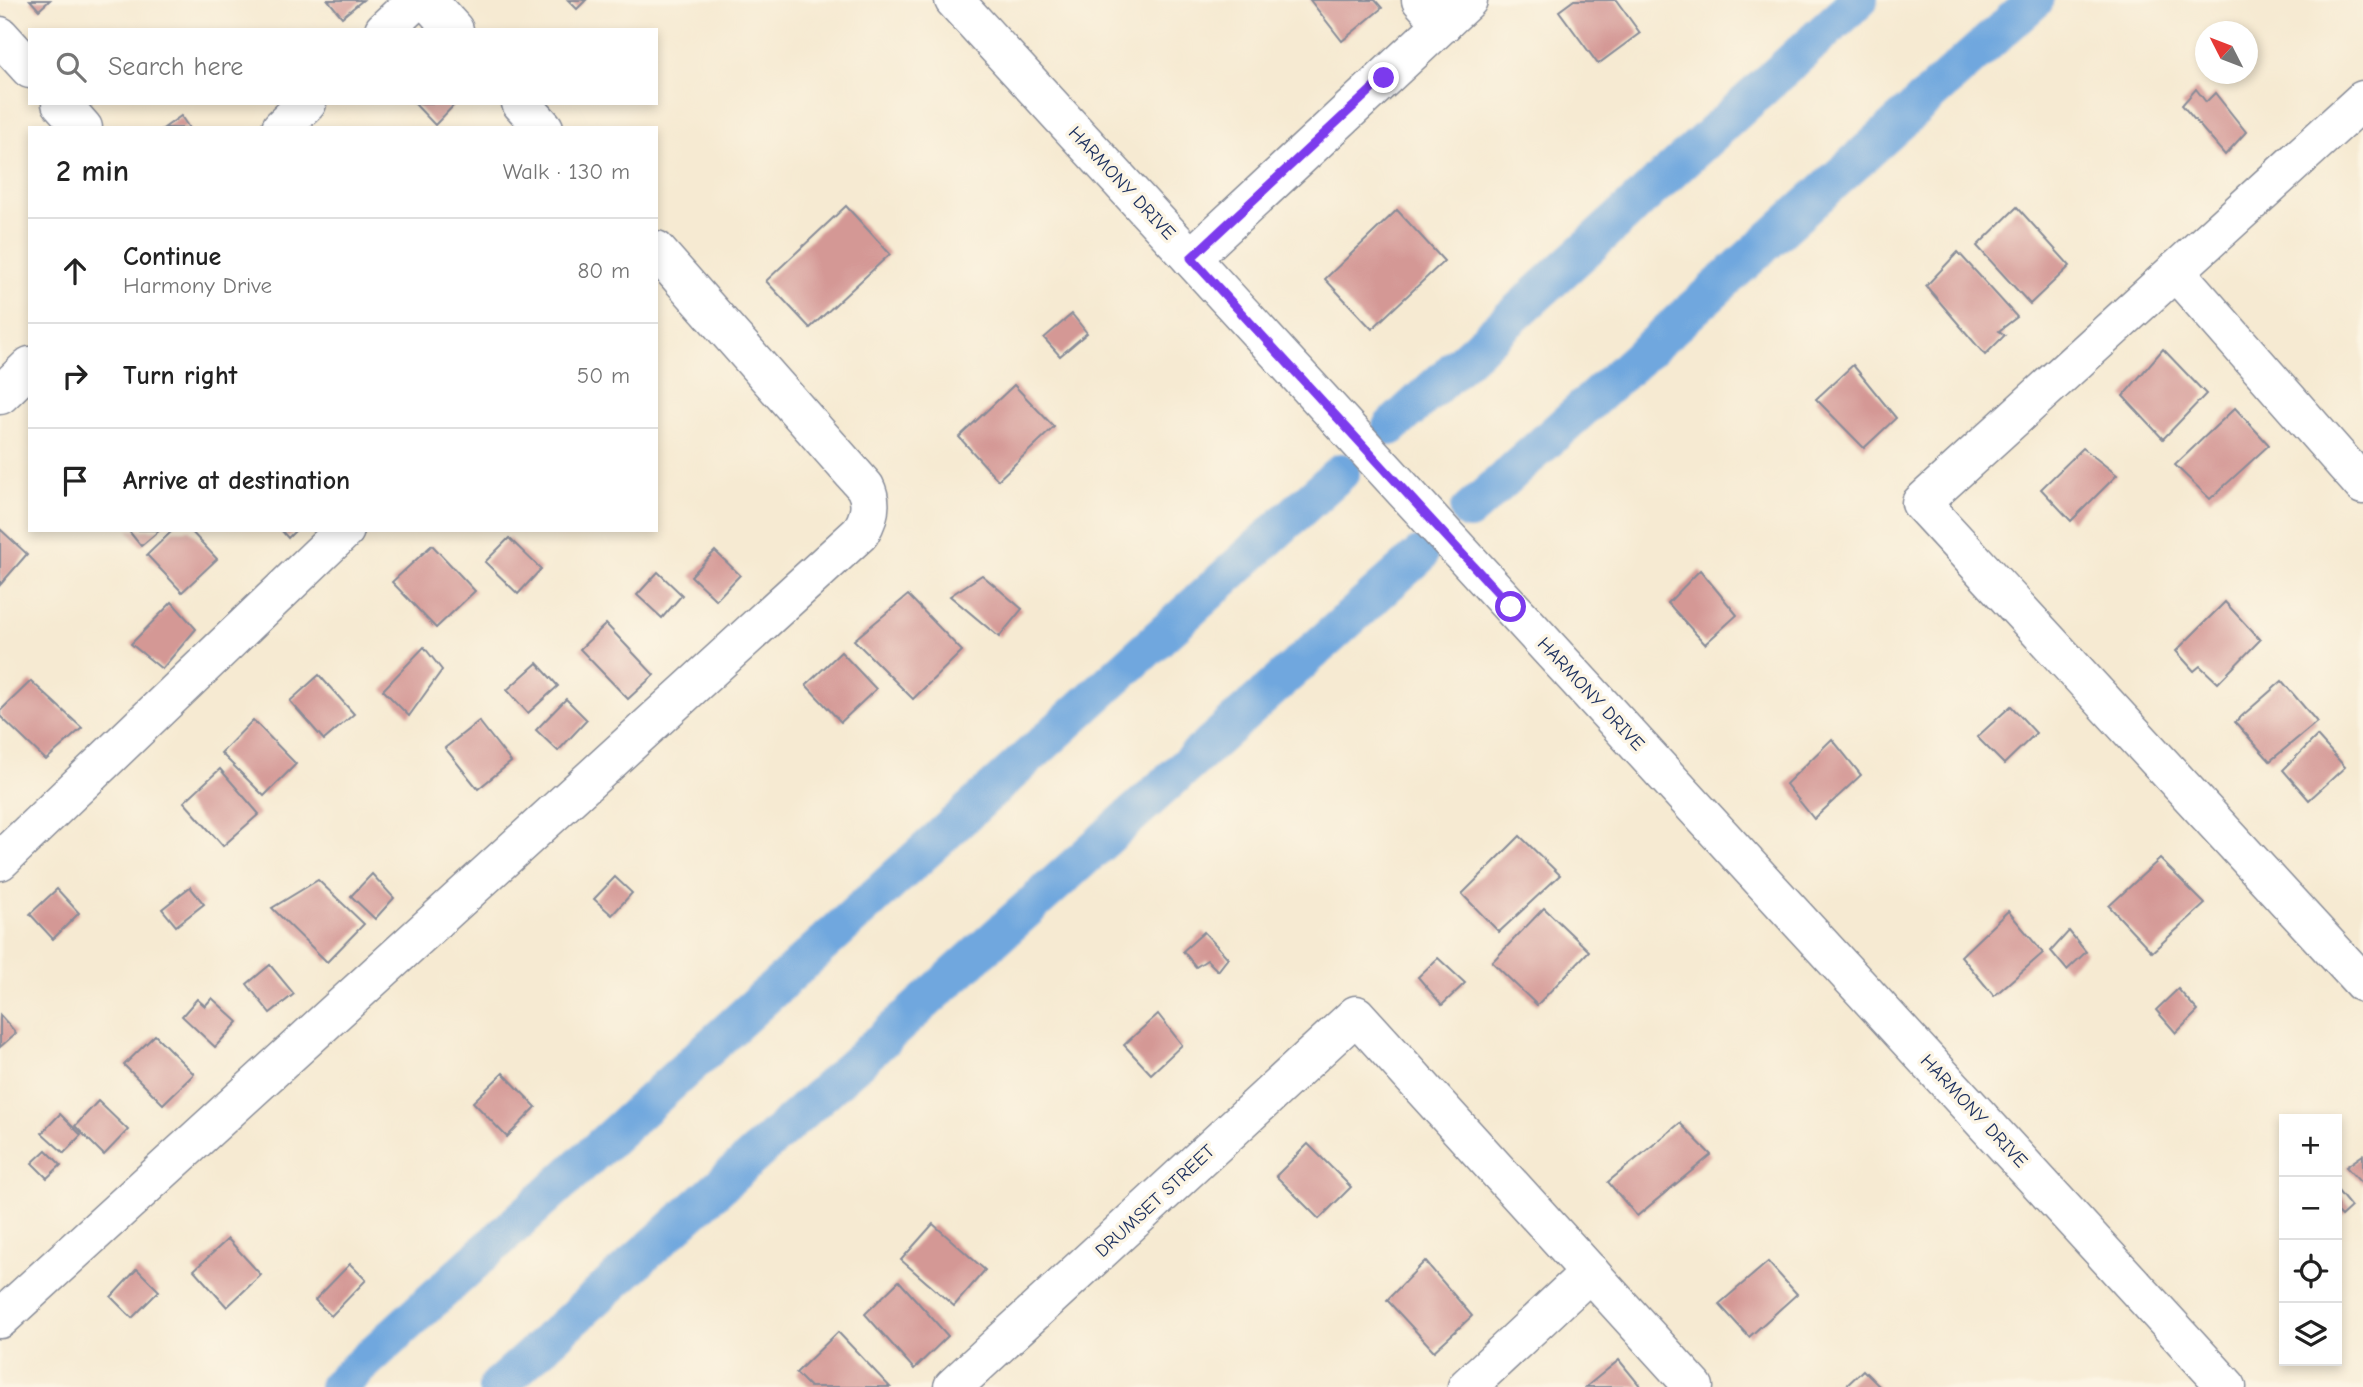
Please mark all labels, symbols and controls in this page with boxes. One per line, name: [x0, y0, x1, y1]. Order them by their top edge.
north arrow: [2195, 21, 2258, 84]
search box: [28, 28, 658, 105]
icon: search: [52, 48, 90, 86]
text: Search here: [108, 52, 243, 82]
route end: [1368, 62, 1399, 93]
street label: HARMONY DRIVE: [1064, 122, 1180, 244]
text: 2 min: [56, 154, 129, 189]
text: Walk · 130 m: [503, 158, 630, 185]
text: Continue: [123, 242, 221, 272]
icon: ahead: [56, 252, 94, 290]
text: 80 m: [577, 257, 630, 284]
text: Harmony Drive: [123, 272, 272, 299]
icon: right: [56, 357, 94, 395]
text: Turn right: [123, 361, 237, 391]
text: 50 m: [577, 362, 630, 389]
icon: arrive: [56, 462, 94, 500]
text: Arrive at destination: [123, 466, 350, 496]
route start: [1495, 591, 1526, 622]
street label: HARMONY DRIVE: [1533, 633, 1649, 755]
street label: HARMONY DRIVE: [1916, 1050, 2032, 1172]
map controls: [2279, 1114, 2342, 1366]
button: +: [2279, 1114, 2342, 1177]
street label: DRUMSET STREET: [1091, 1140, 1219, 1262]
button: −: [2279, 1177, 2342, 1240]
button: locate: [2279, 1240, 2342, 1303]
button: layers: [2279, 1303, 2342, 1366]

